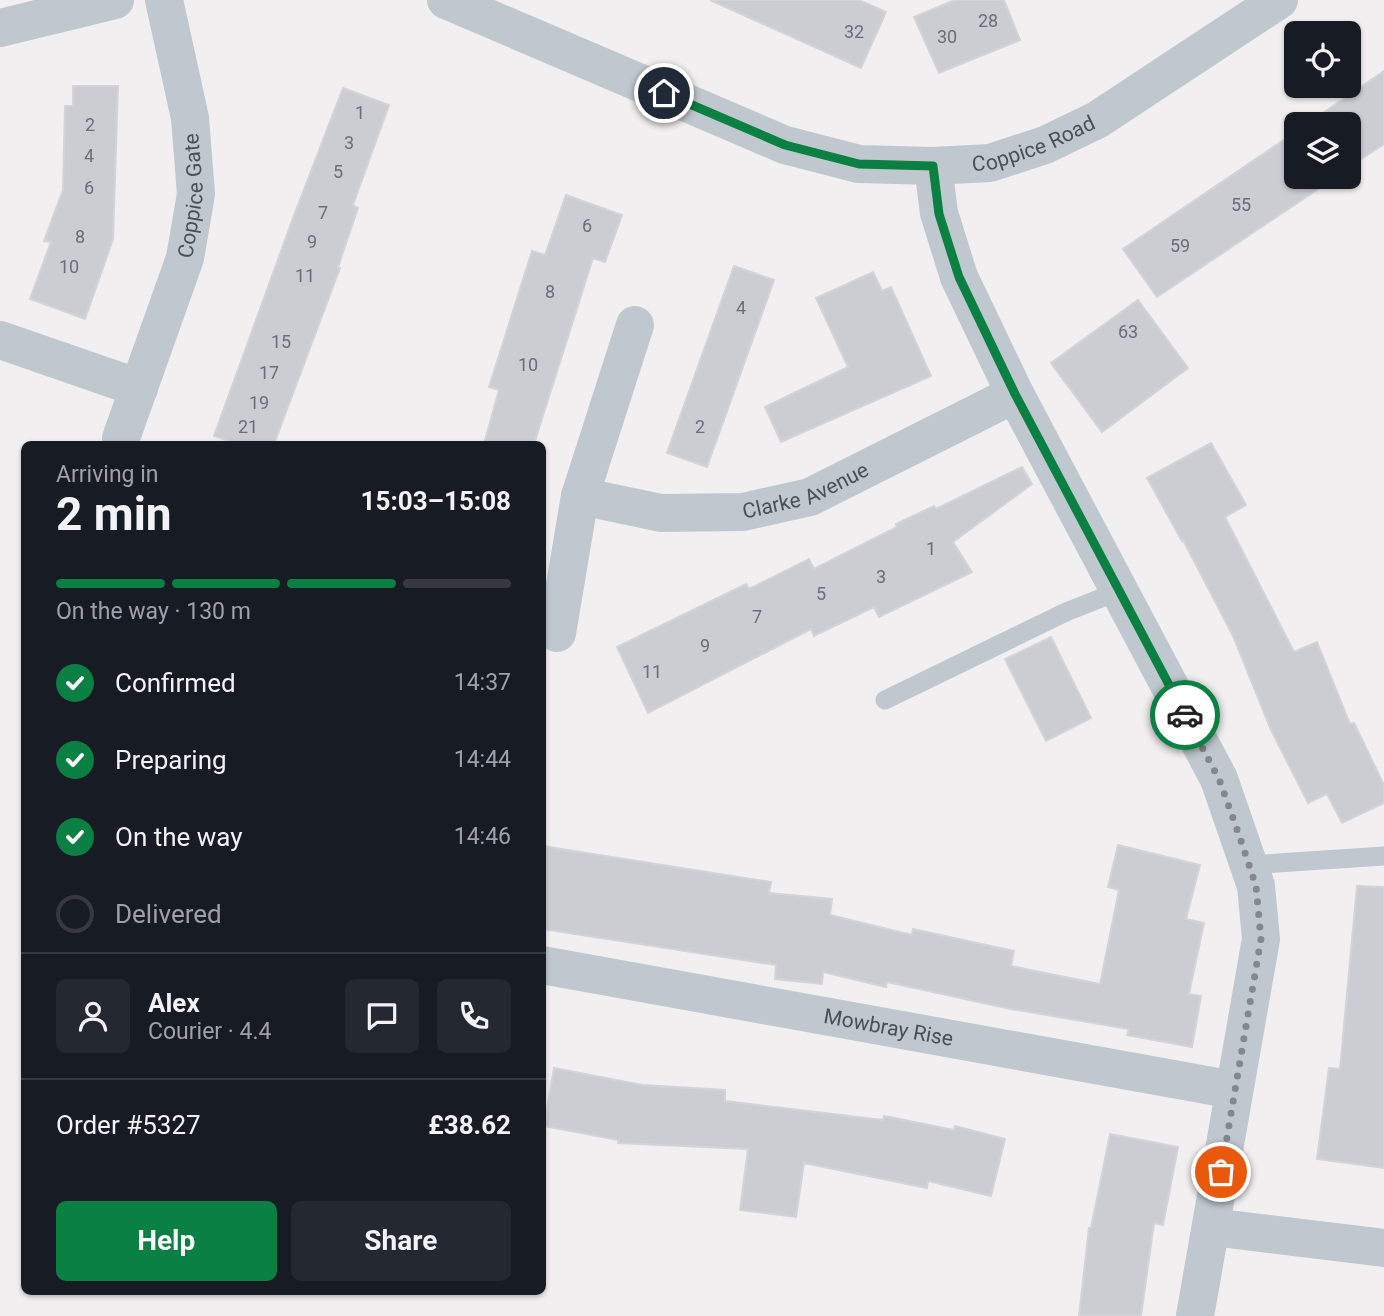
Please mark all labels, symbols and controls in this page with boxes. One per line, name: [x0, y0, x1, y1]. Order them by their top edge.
house number: 28: [978, 10, 998, 31]
house number: 32: [844, 21, 864, 42]
map controls: [1284, 21, 1361, 189]
button: locate: [1284, 21, 1361, 98]
house number: 30: [937, 26, 957, 47]
pin: [634, 63, 694, 123]
icon: home: [645, 74, 683, 112]
house number: 1: [355, 102, 365, 123]
street label: Coppice Road: [971, 111, 1099, 176]
button: layers: [1284, 112, 1361, 189]
house number: 2: [85, 114, 95, 135]
street label: Coppice Gate: [173, 132, 208, 260]
house number: 3: [344, 132, 354, 153]
house number: 4: [84, 145, 94, 166]
house number: 5: [333, 161, 343, 182]
house number: 6: [84, 177, 94, 198]
house number: 55: [1231, 194, 1251, 215]
house number: 7: [318, 202, 328, 223]
house number: 6: [582, 215, 592, 236]
house number: 8: [75, 226, 85, 247]
house number: 9: [307, 231, 317, 252]
house number: 59: [1170, 235, 1190, 256]
house number: 10: [59, 256, 79, 277]
house number: 11: [295, 265, 315, 286]
house number: 8: [545, 281, 555, 302]
house number: 4: [736, 297, 746, 318]
house number: 63: [1118, 321, 1138, 342]
house number: 15: [271, 331, 291, 352]
house number: 10: [518, 354, 538, 375]
house number: 17: [259, 362, 279, 383]
house number: 19: [249, 392, 269, 413]
house number: 21: [238, 416, 258, 437]
house number: 2: [695, 416, 705, 437]
street label: Clarke Avenue: [740, 458, 873, 524]
text: Arriving in: [56, 461, 159, 488]
text: 15:03–15:08: [361, 486, 511, 516]
text: 2 min: [56, 487, 172, 541]
house number: 1: [926, 538, 936, 559]
house number: 3: [876, 566, 886, 587]
house number: 5: [816, 583, 826, 604]
text: On the way · 130 m: [56, 598, 251, 625]
house number: 7: [752, 606, 762, 627]
house number: 9: [700, 635, 710, 656]
house number: 11: [642, 661, 662, 682]
icon: check: [56, 664, 94, 702]
text: Confirmed: [115, 668, 236, 698]
text: 14:37: [454, 669, 511, 696]
courier: [1150, 680, 1220, 750]
icon: car: [1166, 696, 1204, 734]
icon: check: [56, 741, 94, 779]
text: Preparing: [115, 745, 227, 775]
text: 14:44: [454, 746, 511, 773]
icon: check: [56, 818, 94, 856]
text: On the way: [115, 822, 243, 852]
text: 14:46: [454, 823, 511, 850]
text: Delivered: [115, 899, 222, 929]
button: person: [56, 979, 130, 1053]
button: chat: [345, 979, 419, 1053]
button: phone: [437, 979, 511, 1053]
text: Alex: [148, 988, 200, 1018]
street label: Mowbray Rise: [822, 1004, 955, 1051]
text: Courier · 4.4: [148, 1018, 271, 1045]
text: Order #5327: [56, 1110, 201, 1140]
text: £38.62: [428, 1110, 511, 1140]
pin: [1191, 1142, 1251, 1202]
icon: bag: [1202, 1153, 1240, 1191]
button: Help: [56, 1201, 277, 1281]
button: Share: [291, 1201, 511, 1281]

